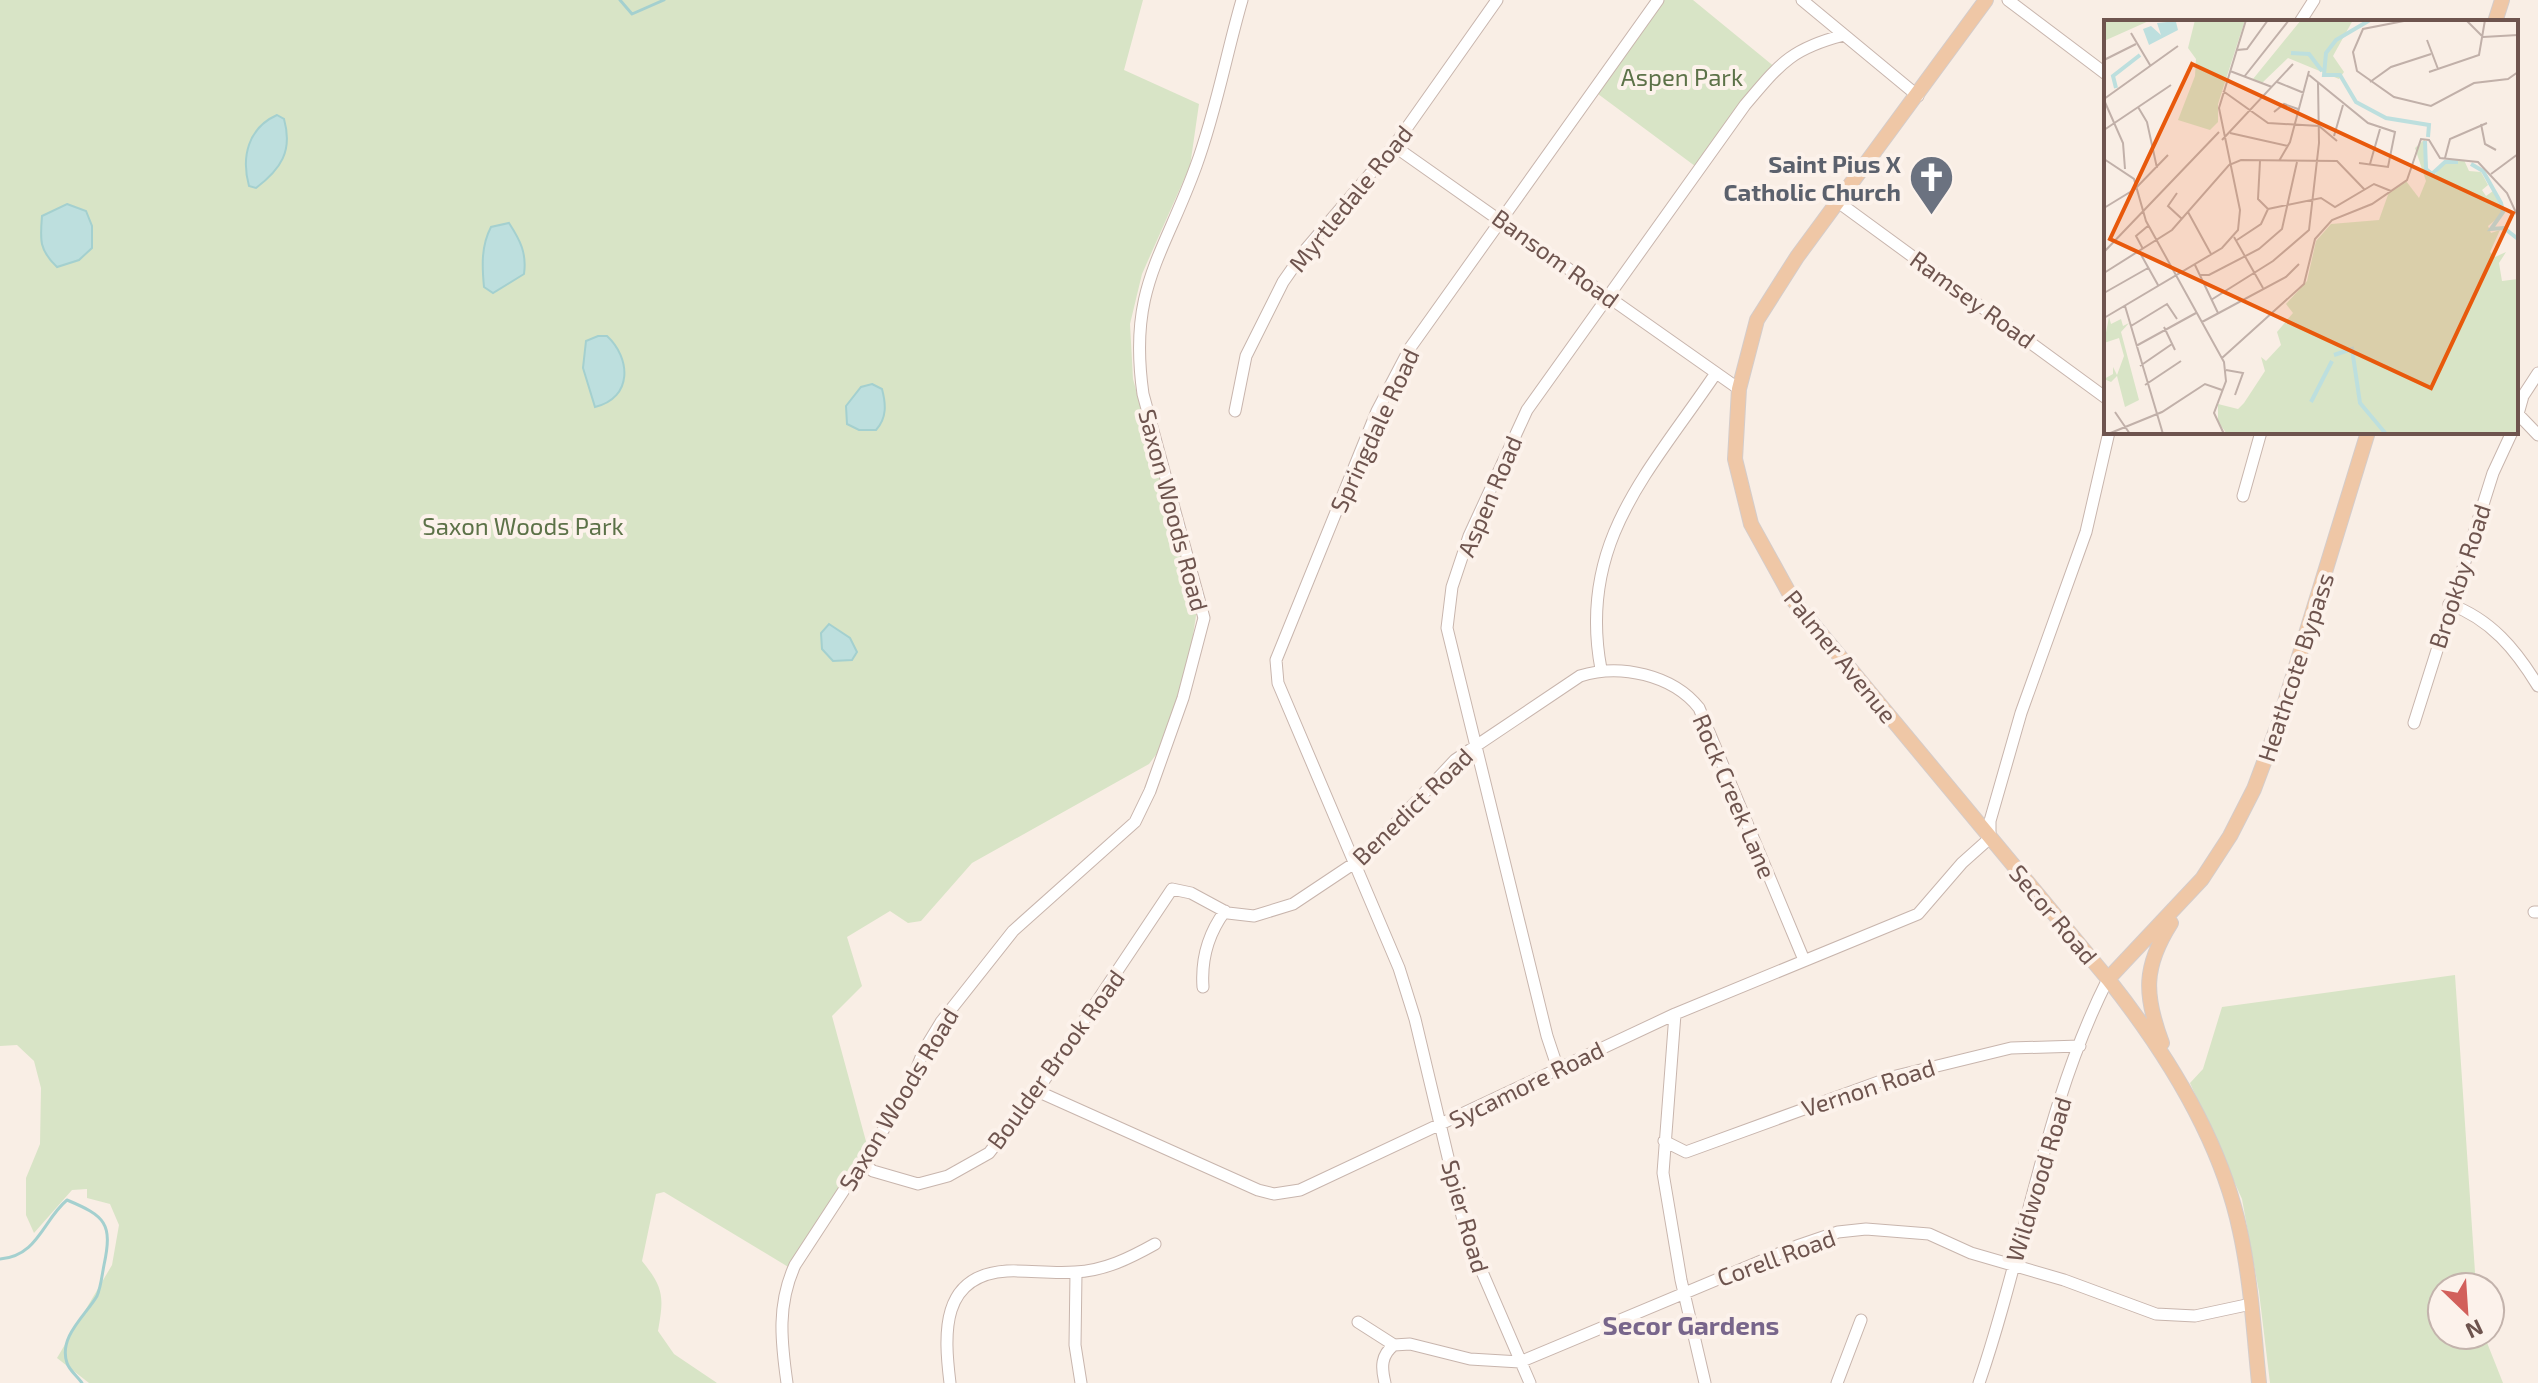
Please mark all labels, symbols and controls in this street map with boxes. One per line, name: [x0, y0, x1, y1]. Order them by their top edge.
inset map: [2104, 20, 2518, 434]
park label: Aspen Park: [1621, 62, 1743, 91]
street label: Myrtledale Road: [1282, 119, 1418, 277]
place label: Saint Pius X Catholic Church: [1723, 149, 1902, 206]
church icon: Saint Pius X Catholic Church: [1908, 153, 1956, 216]
street label: Bansom Road: [1487, 202, 1625, 314]
street label: Ramsey Road: [1905, 244, 2041, 354]
street label: Springdale Road: [1323, 343, 1425, 517]
street label: Saxon Woods Road: [1133, 406, 1215, 614]
street label: Aspen Road: [1451, 431, 1527, 561]
street label: Brookby Road: [2422, 500, 2496, 652]
park label: Saxon Woods Park: [422, 511, 624, 540]
street label: Heathcote Bypass: [2251, 569, 2339, 765]
street label: Palmer Avenue: [1779, 584, 1903, 728]
street label: Rock Creek Lane: [1687, 709, 1783, 883]
street label: Benedict Road: [1346, 741, 1478, 871]
street label: Secor Road: [2004, 858, 2104, 970]
street label: Boulder Brook Road: [980, 964, 1130, 1154]
street label: Saxon Woods Road: [832, 1002, 964, 1196]
street label: Sycamore Road: [1444, 1034, 1608, 1134]
street label: Vernon Road: [1798, 1052, 1938, 1122]
street label: Wildwood Road: [1999, 1093, 2077, 1265]
street label: Spier Road: [1436, 1156, 1496, 1276]
street label: Corell Road: [1713, 1222, 1839, 1292]
north arrow: [2426, 1271, 2506, 1351]
district label: Secor Gardens: [1603, 1309, 1779, 1340]
text: N: [2462, 1315, 2488, 1345]

